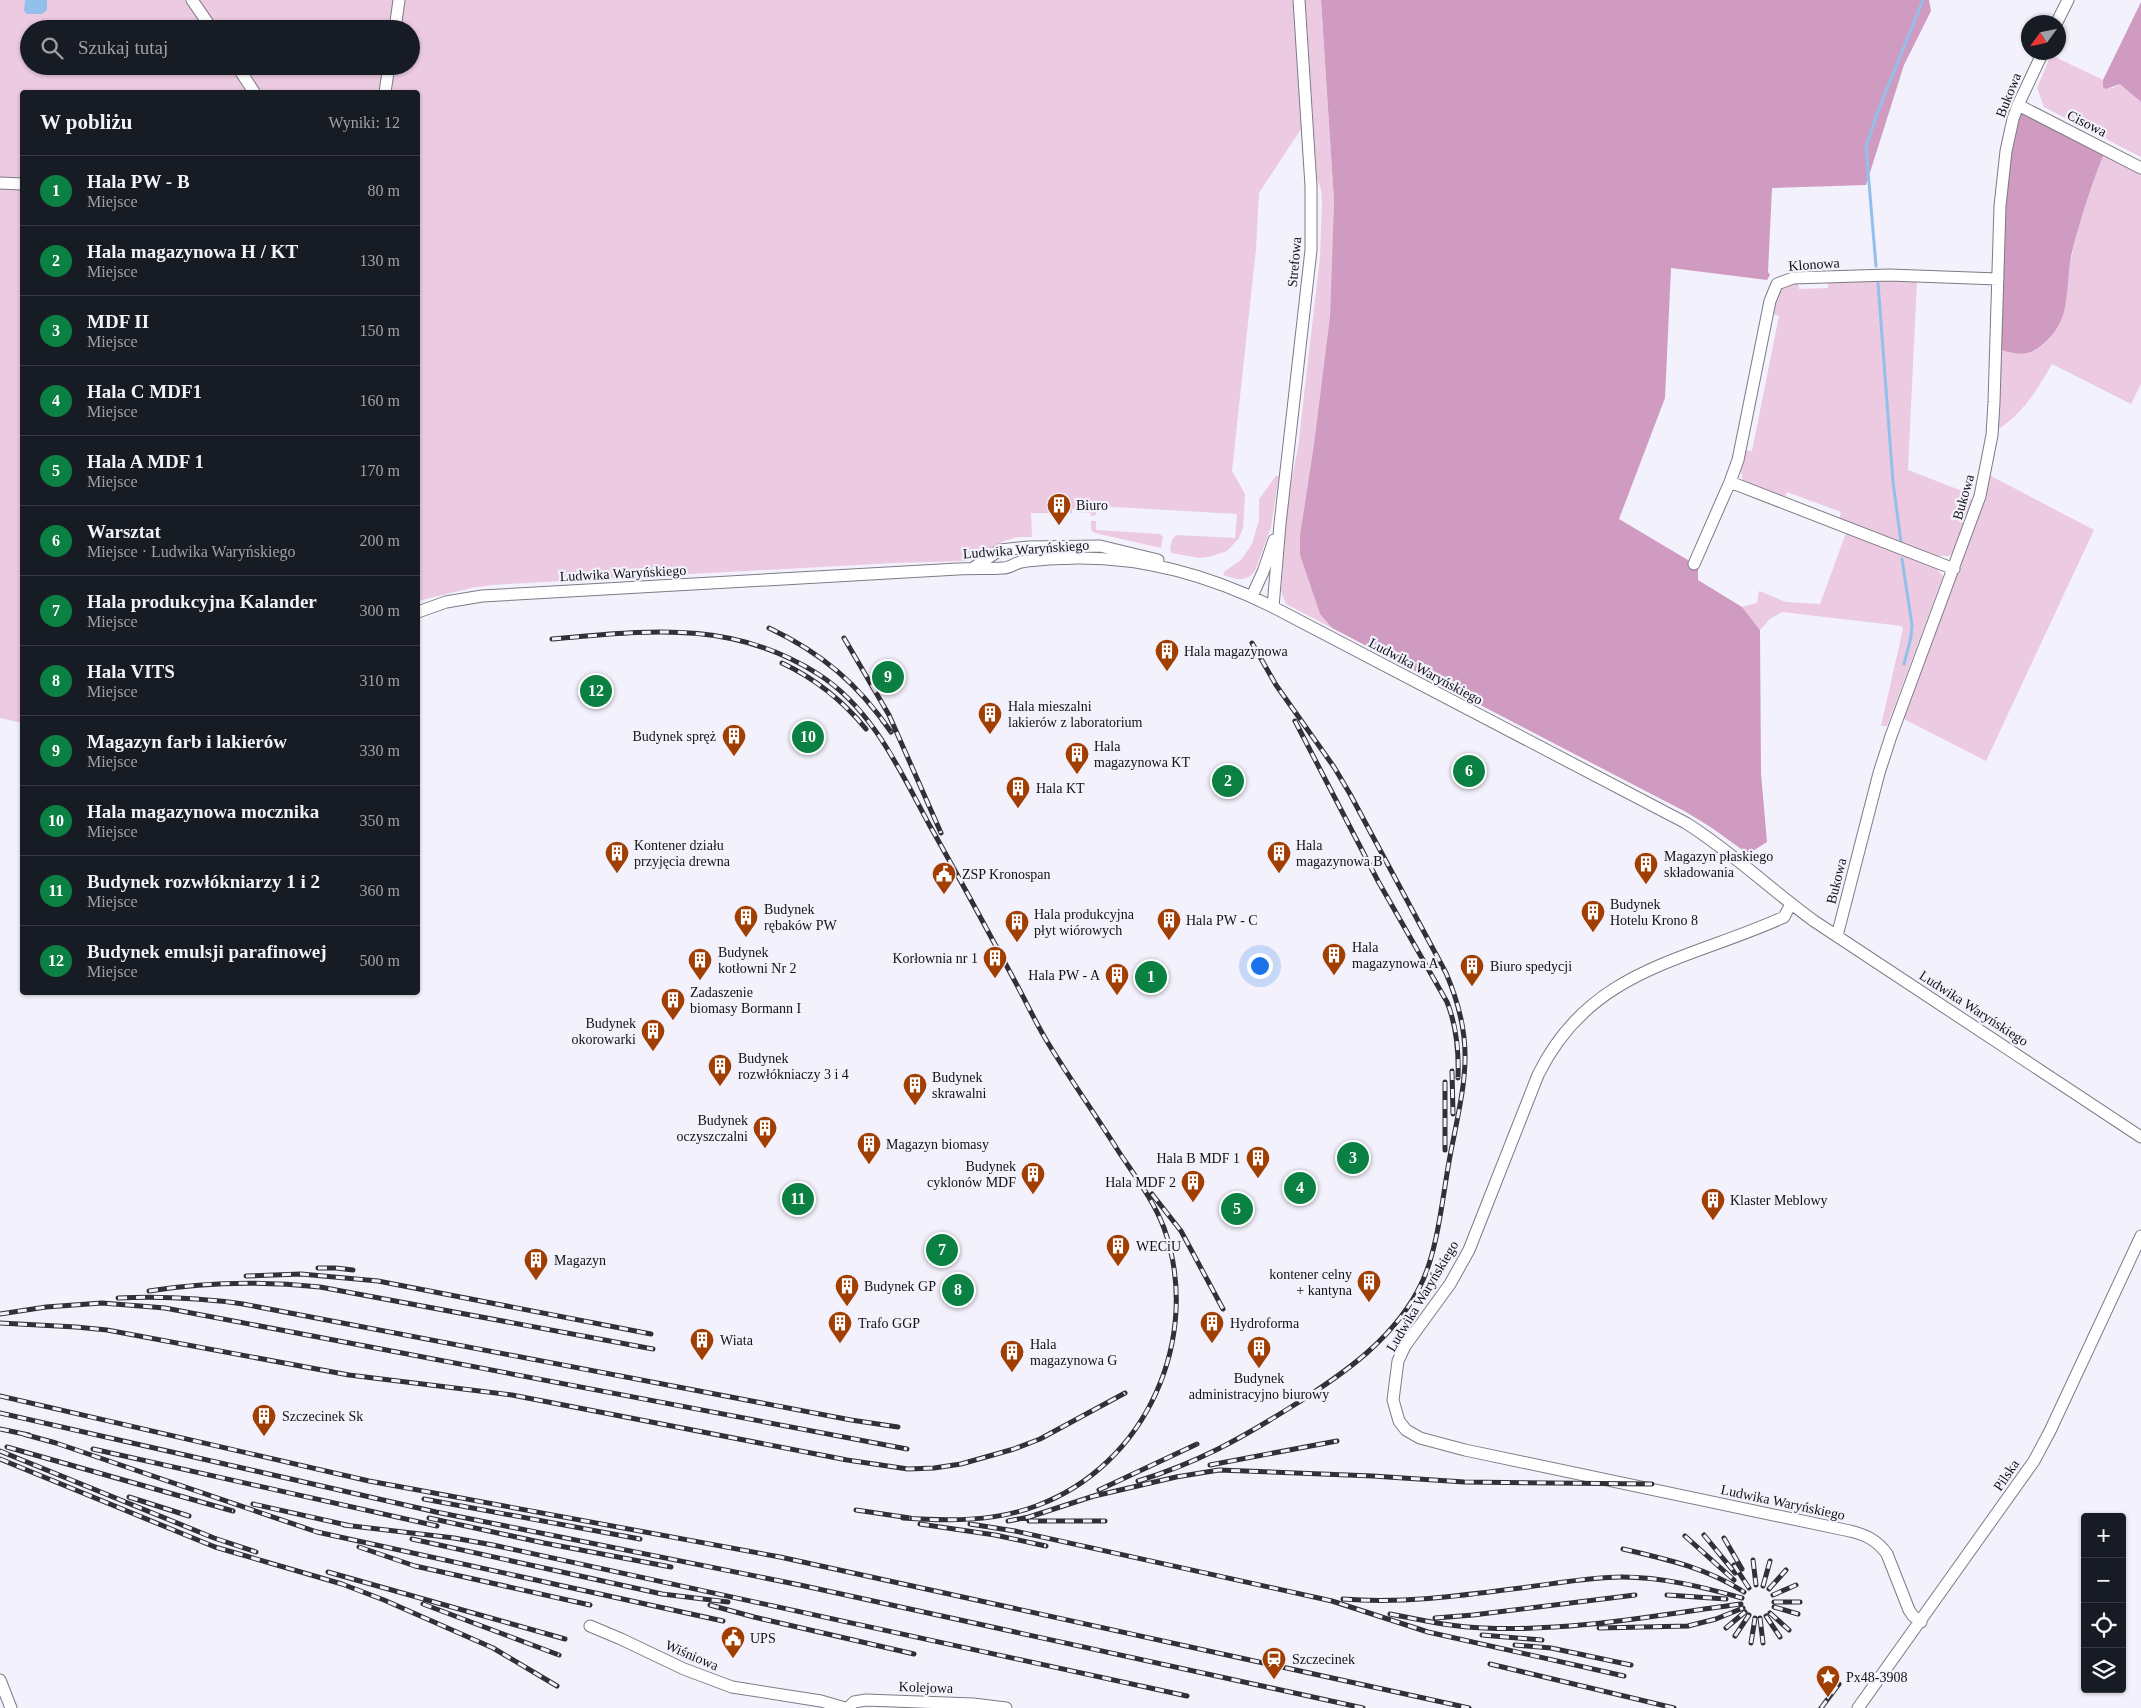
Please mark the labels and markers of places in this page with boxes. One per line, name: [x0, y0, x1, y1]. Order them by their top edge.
building icon: Biuro: [1046, 492, 1072, 526]
place label: Biuro: [1076, 498, 1108, 513]
building icon: Hala magazynowa: [1154, 638, 1180, 672]
place label: Hala magazynowa: [1184, 644, 1289, 659]
pin: 9: [872, 658, 904, 696]
pin: 12: [580, 672, 612, 710]
place label: Hala mieszalni lakierów z laboratorium: [1008, 699, 1143, 730]
building icon: Hala mieszalni lakierów z laboratorium: [977, 701, 1003, 735]
pin: 10: [792, 718, 824, 756]
building icon: Budynek spręż: [721, 723, 747, 757]
place label: Budynek spręż: [632, 729, 716, 744]
place label: Hala magazynowa KT: [1094, 739, 1190, 770]
building icon: Hala magazynowa KT: [1064, 741, 1090, 775]
pin: 6: [1453, 752, 1485, 790]
pin: 2: [1212, 762, 1244, 800]
building icon: Hala KT: [1005, 775, 1031, 809]
place label: Hala KT: [1036, 781, 1085, 796]
place label: Kontener działu przyjęcia drewna: [634, 838, 731, 869]
place label: Hala magazynowa B: [1296, 838, 1383, 869]
building icon: Kontener działu przyjęcia drewna: [604, 840, 630, 874]
building icon: Hala magazynowa B: [1266, 840, 1292, 874]
place label: Magazyn płaskiego składowania: [1664, 849, 1773, 880]
building icon: Magazyn płaskiego składowania: [1633, 851, 1659, 885]
public building icon: ZSP Kronospan: [931, 861, 957, 895]
place label: ZSP Kronospan: [962, 867, 1051, 882]
place label: Budynek Hotelu Krono 8: [1610, 897, 1698, 928]
building icon: Budynek Hotelu Krono 8: [1580, 899, 1606, 933]
place label: Budynek rębaków PW: [764, 902, 837, 933]
building icon: Budynek rębaków PW: [733, 904, 759, 938]
place label: Hala produkcyjna płyt wiórowych: [1034, 907, 1135, 938]
building icon: Hala PW - C: [1156, 907, 1182, 941]
building icon: Hala produkcyjna płyt wiórowych: [1004, 909, 1030, 943]
place label: Hala PW - C: [1186, 913, 1258, 928]
place label: Hala magazynowa A: [1352, 940, 1440, 971]
building icon: Hala magazynowa A: [1321, 942, 1347, 976]
place label: Budynek kotłowni Nr 2: [718, 945, 797, 976]
building icon: Korłownia nr 1: [982, 945, 1008, 979]
building icon: Budynek kotłowni Nr 2: [687, 947, 713, 981]
place label: Korłownia nr 1: [892, 951, 978, 966]
building icon: Biuro spedycji: [1459, 953, 1485, 987]
pin: 1: [1135, 958, 1167, 996]
place label: Biuro spedycji: [1490, 959, 1572, 974]
building icon: Hala PW - A: [1104, 962, 1130, 996]
place label: Hala PW - A: [1028, 968, 1101, 983]
place label: Zadaszenie biomasy Bormann I: [690, 985, 802, 1016]
building icon: Zadaszenie biomasy Bormann I: [660, 987, 686, 1021]
place label: Budynek okorowarki: [571, 1016, 636, 1047]
building icon: Budynek okorowarki: [640, 1018, 666, 1052]
place label: Budynek rozwłókniaczy 3 i 4: [738, 1051, 849, 1082]
building icon: Budynek rozwłókniaczy 3 i 4: [707, 1053, 733, 1087]
place label: Budynek skrawalni: [932, 1070, 987, 1101]
building icon: Budynek skrawalni: [902, 1072, 928, 1106]
place label: Budynek oczyszczalni: [676, 1113, 748, 1144]
building icon: Budynek oczyszczalni: [752, 1115, 778, 1149]
building icon: Magazyn biomasy: [856, 1131, 882, 1165]
place label: Magazyn biomasy: [886, 1137, 989, 1152]
pin: 3: [1337, 1139, 1369, 1177]
building icon: Hala B MDF 1: [1245, 1145, 1271, 1179]
place label: Hala B MDF 1: [1156, 1151, 1240, 1166]
place label: Budynek cyklonów MDF: [927, 1159, 1016, 1190]
building icon: Budynek cyklonów MDF: [1020, 1161, 1046, 1195]
building icon: Hala MDF 2: [1180, 1169, 1206, 1203]
pin: 4: [1284, 1169, 1316, 1207]
place label: Hala MDF 2: [1105, 1175, 1176, 1190]
pin: 11: [782, 1180, 814, 1218]
building icon: Klaster Meblowy: [1700, 1187, 1726, 1221]
pin: 5: [1221, 1190, 1253, 1228]
place label: Klaster Meblowy: [1730, 1193, 1828, 1208]
pin: 7: [926, 1231, 958, 1269]
building icon: WECiU: [1105, 1233, 1131, 1267]
place label: WECiU: [1136, 1239, 1181, 1254]
building icon: Magazyn: [523, 1247, 549, 1281]
place label: Magazyn: [554, 1253, 606, 1268]
place label: kontener celny + kantyna: [1269, 1267, 1353, 1298]
building icon: kontener celny + kantyna: [1356, 1269, 1382, 1303]
pin: 8: [942, 1271, 974, 1309]
building icon: Budynek GP: [834, 1273, 860, 1307]
place label: Budynek GP: [864, 1279, 936, 1294]
building icon: Trafo GGP: [827, 1310, 853, 1344]
building icon: Hydroforma: [1199, 1310, 1225, 1344]
place label: Trafo GGP: [858, 1316, 920, 1331]
place label: Hydroforma: [1230, 1316, 1300, 1331]
building icon: Wiata: [689, 1327, 715, 1361]
place label: Wiata: [720, 1333, 754, 1348]
building icon: Budynek administracyjno biurowy: [1246, 1335, 1272, 1369]
place label: Hala magazynowa G: [1030, 1337, 1117, 1368]
building icon: Hala magazynowa G: [999, 1339, 1025, 1373]
place label: Budynek administracyjno biurowy: [1189, 1371, 1329, 1402]
building icon: Szczecinek Sk: [251, 1403, 277, 1437]
place label: Szczecinek Sk: [282, 1409, 363, 1424]
public building icon: UPS: [720, 1625, 746, 1659]
place label: UPS: [750, 1631, 776, 1646]
station icon: Szczecinek: [1261, 1646, 1287, 1680]
place label: Szczecinek: [1292, 1652, 1355, 1667]
place icon: Px48-3908: [1815, 1664, 1841, 1698]
place label: Px48-3908: [1846, 1670, 1907, 1685]

